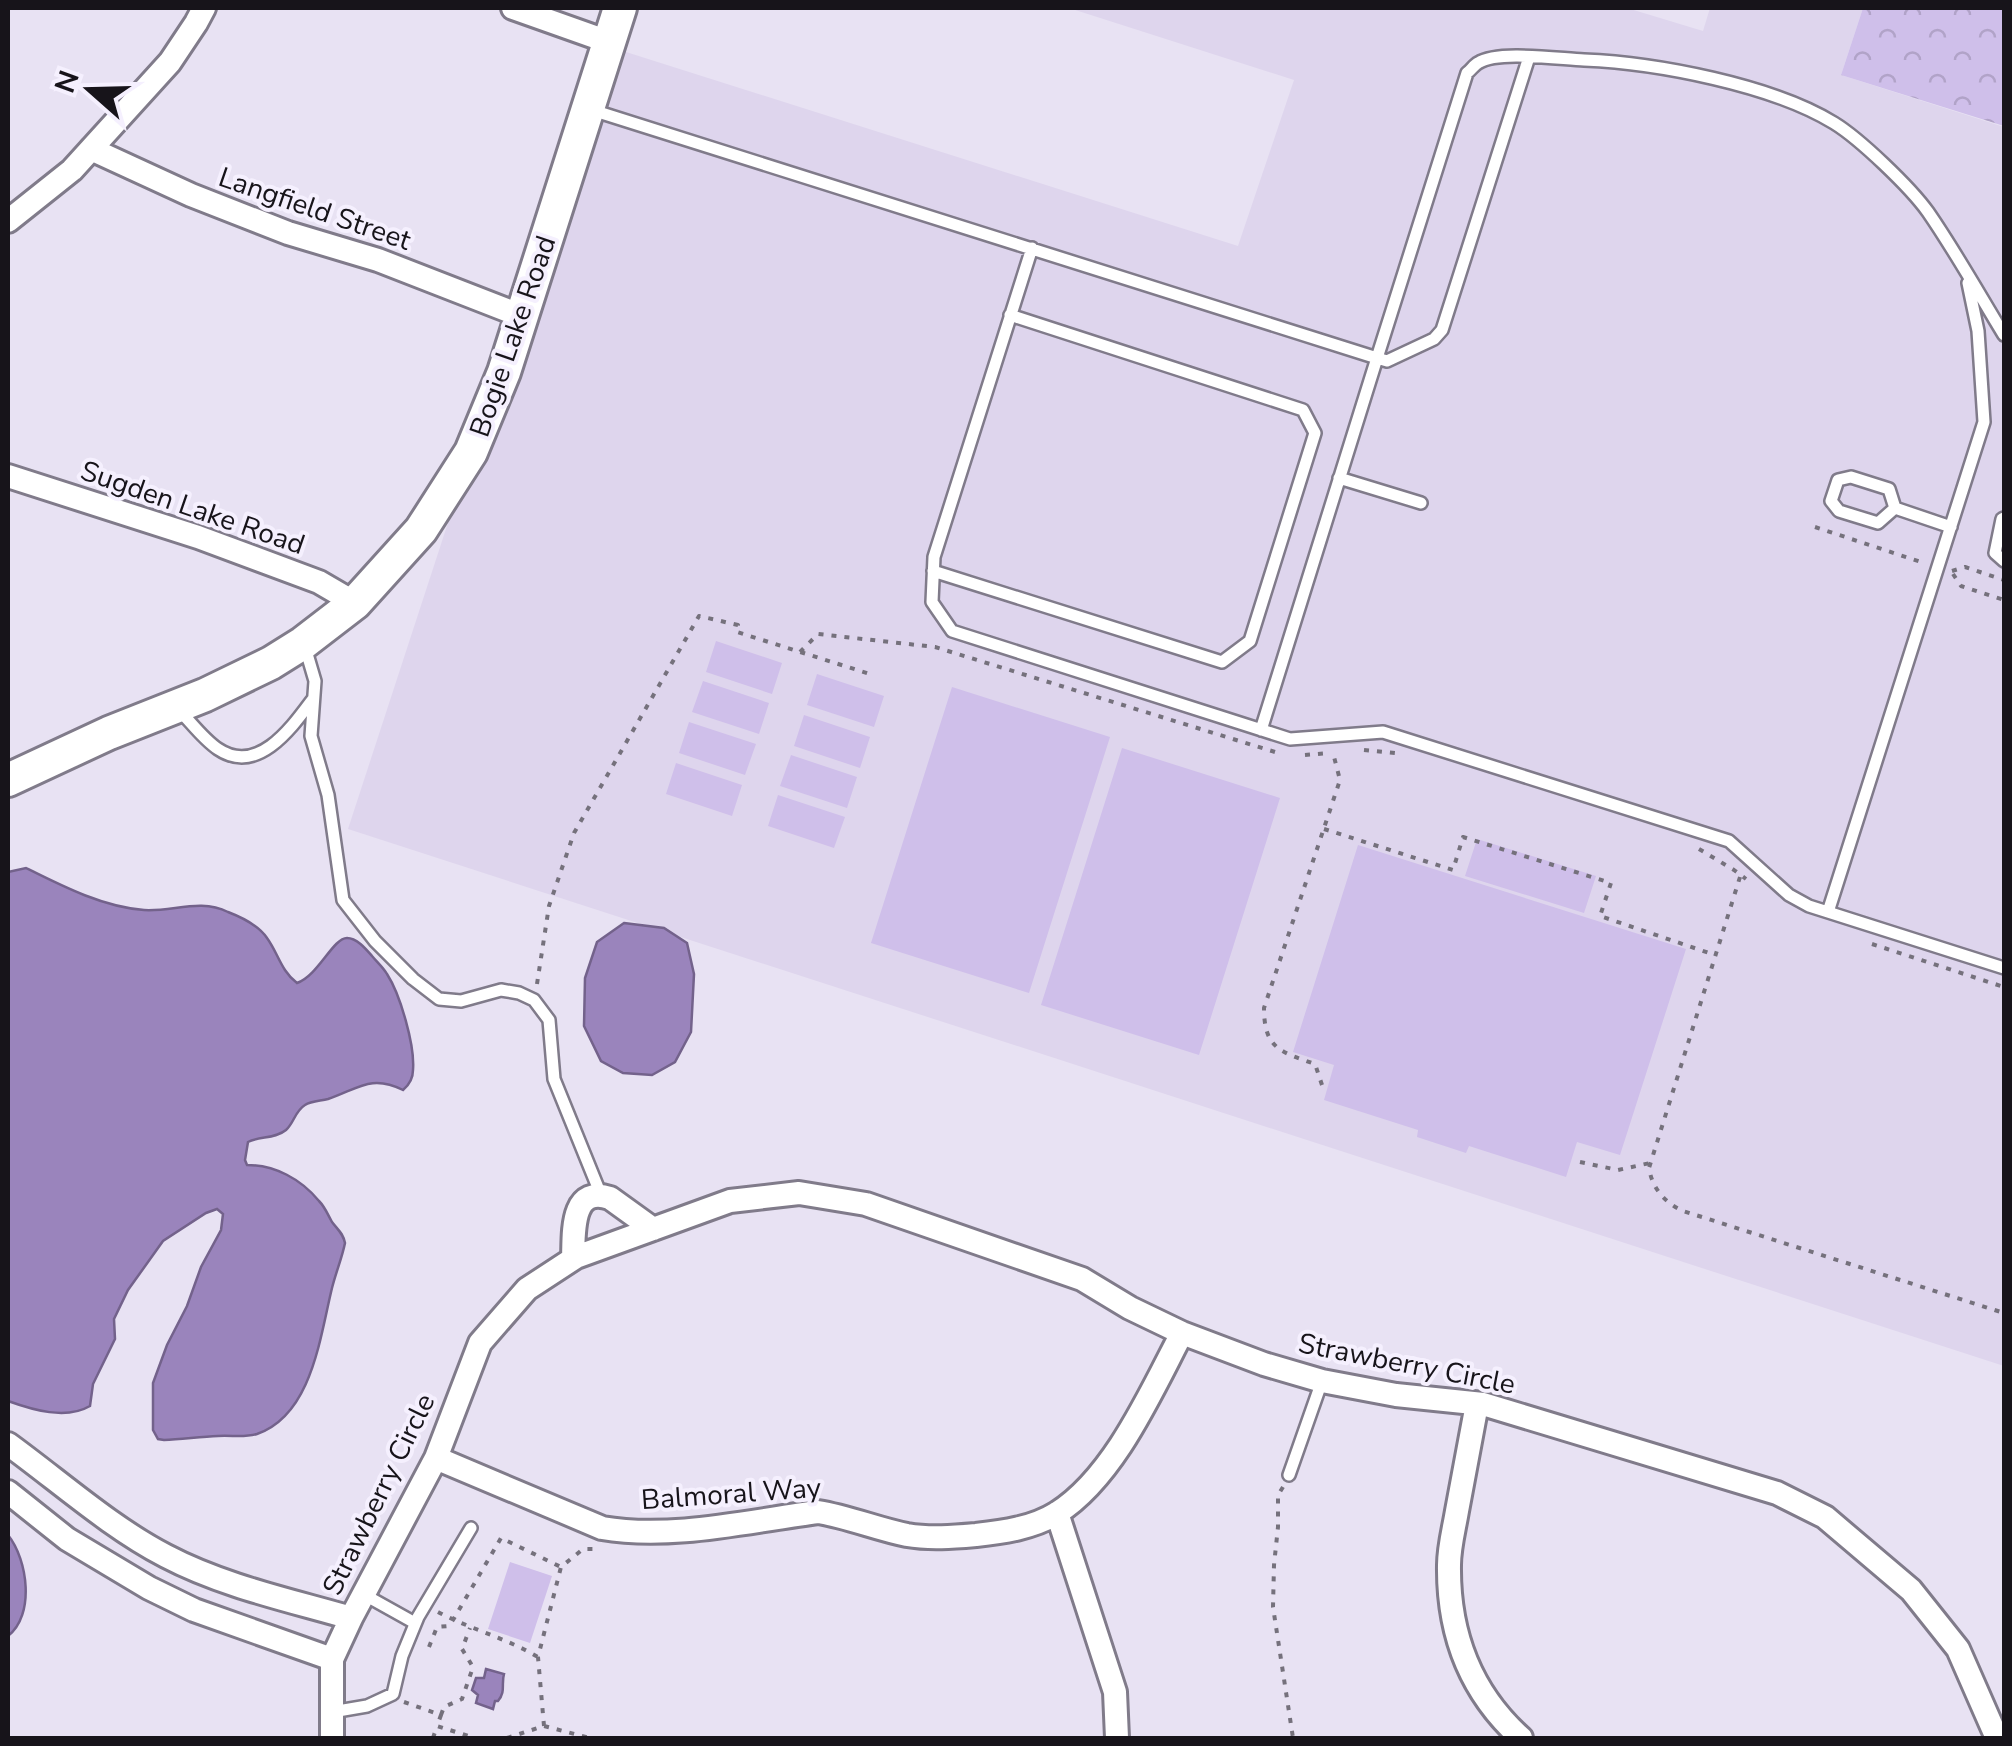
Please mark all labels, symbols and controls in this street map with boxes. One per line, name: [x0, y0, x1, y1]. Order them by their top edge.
north arrow: [40, 40, 140, 140]
text: N: [46, 65, 89, 98]
street label: Langfield Street: [213, 158, 416, 260]
street label: Bogie Lake Road: [461, 231, 565, 442]
street label: Sugden Lake Road: [76, 452, 310, 564]
street label: Strawberry Circle: [1295, 1324, 1518, 1404]
street label: Strawberry Circle: [314, 1387, 444, 1602]
street label: Balmoral Way: [640, 1469, 823, 1519]

